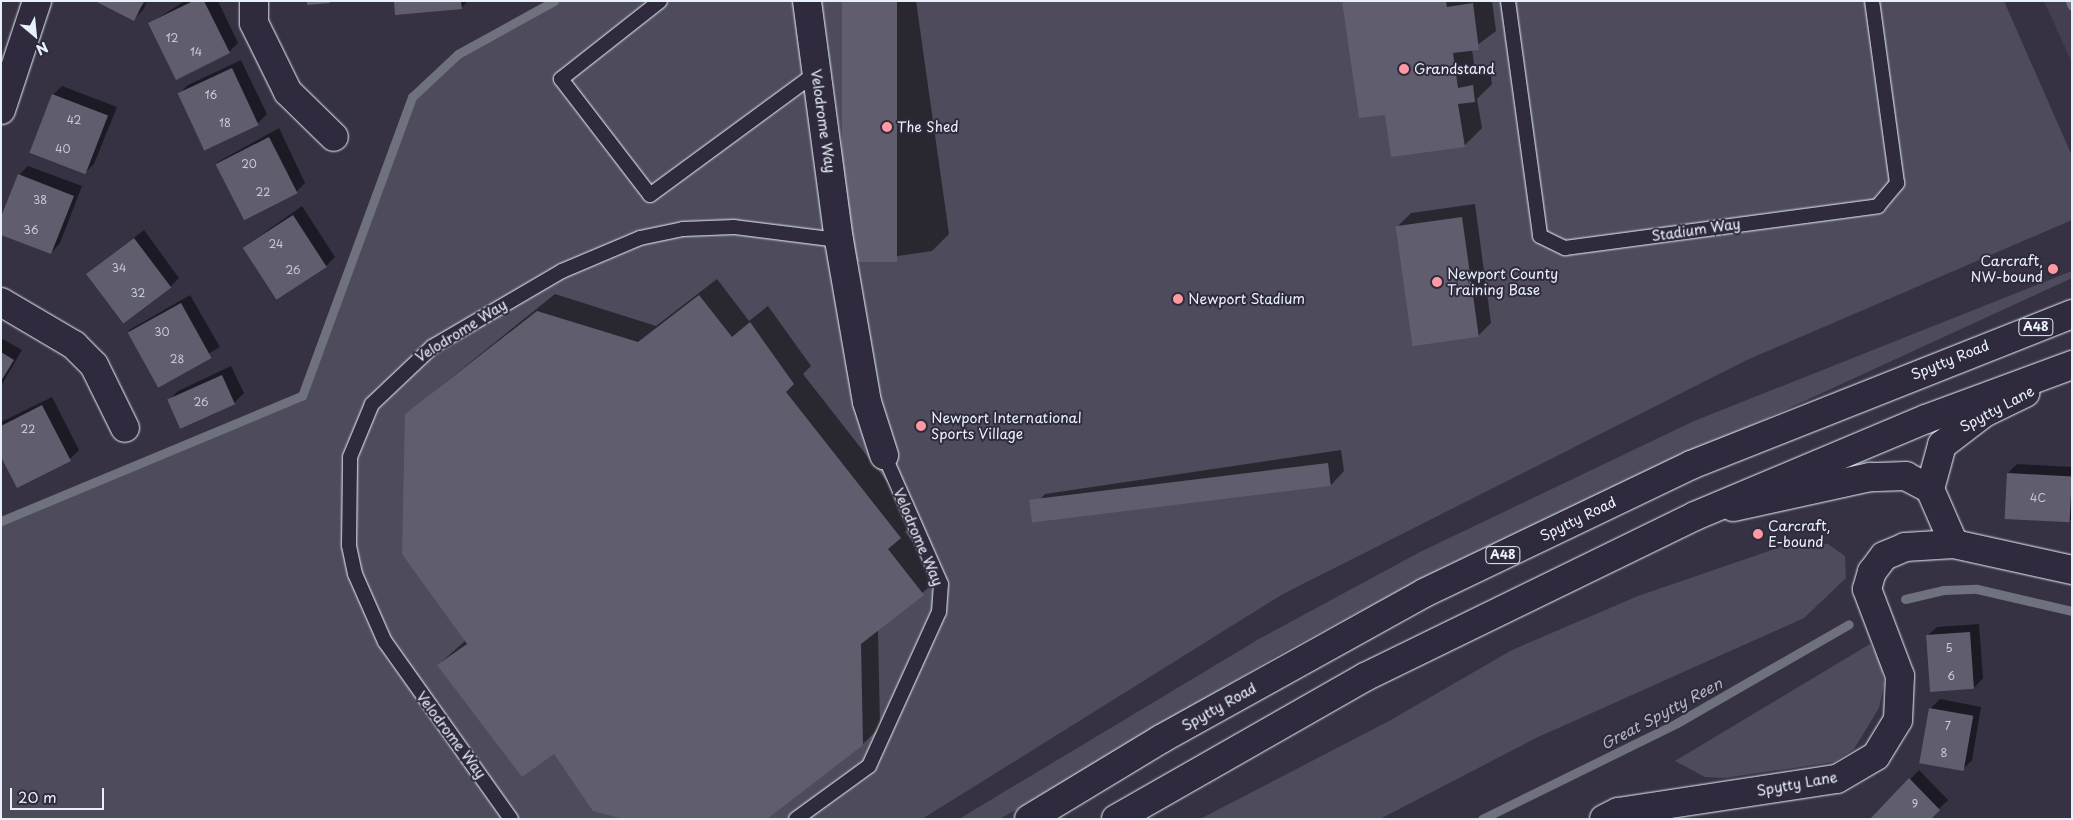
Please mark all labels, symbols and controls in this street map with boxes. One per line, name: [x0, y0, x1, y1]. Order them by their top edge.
north arrow: [10, 10, 60, 60]
house number: 12: [166, 31, 178, 45]
text: N: [32, 37, 52, 61]
house number: 14: [190, 45, 202, 59]
place label: Grandstand: [1414, 61, 1495, 77]
marker: Grandstand: [1398, 63, 1410, 75]
street label: Velodrome Way: [807, 68, 839, 174]
house number: 16: [205, 88, 217, 102]
house number: 42: [67, 113, 81, 127]
house number: 18: [219, 116, 231, 130]
place label: The Shed: [897, 119, 959, 135]
marker: The Shed: [881, 121, 893, 133]
house number: 40: [55, 142, 71, 156]
house number: 20: [241, 157, 257, 171]
house number: 22: [256, 185, 270, 199]
house number: 38: [33, 193, 47, 207]
street label: Stadium Way: [1650, 215, 1742, 245]
house number: 36: [24, 223, 38, 237]
house number: 24: [269, 237, 283, 251]
place label: Carcraft, NW-bound: [1971, 253, 2043, 286]
house number: 34: [112, 261, 126, 275]
house number: 26: [285, 263, 301, 277]
marker: Carcraft, NW-bound: [2047, 263, 2059, 275]
place label: Newport County Training Base: [1447, 266, 1558, 298]
marker: Newport County Training Base: [1431, 276, 1443, 288]
house number: 32: [131, 286, 145, 300]
place label: Newport Stadium: [1188, 291, 1307, 307]
marker: Newport Stadium: [1172, 293, 1184, 305]
street label: Velodrome Way: [412, 296, 510, 366]
road number: A48: [2017, 318, 2055, 337]
house number: 30: [154, 325, 170, 339]
street label: Spytty Road: [1908, 337, 1992, 383]
house number: 28: [170, 352, 184, 366]
street label: Spytty Lane: [1957, 382, 2037, 436]
house number: 26: [193, 395, 209, 409]
place label: Newport International Sports Village: [931, 410, 1083, 442]
marker: Newport International Sports Village: [915, 420, 927, 432]
house number: 22: [21, 422, 35, 436]
street label: Velodrome Way: [890, 486, 946, 588]
house number: 4C: [2030, 491, 2046, 505]
street label: Spytty Road: [1537, 493, 1619, 545]
place label: Carcraft, E-bound: [1768, 518, 1831, 550]
marker: Carcraft, E-bound: [1752, 528, 1764, 540]
road number: A48: [1484, 546, 1522, 564]
house number: 5: [1945, 641, 1953, 655]
house number: 6: [1947, 669, 1955, 683]
water label: Great Spytty Reen: [1597, 673, 1725, 753]
street label: Spytty Road: [1178, 679, 1260, 735]
street label: Velodrome Way: [413, 688, 489, 782]
house number: 7: [1945, 719, 1951, 733]
house number: 8: [1941, 746, 1947, 760]
street label: Spytty Lane: [1755, 769, 1839, 799]
scale bar: [12, 778, 106, 810]
text: 20 m: [18, 785, 57, 808]
house number: 9: [1912, 797, 1918, 811]

